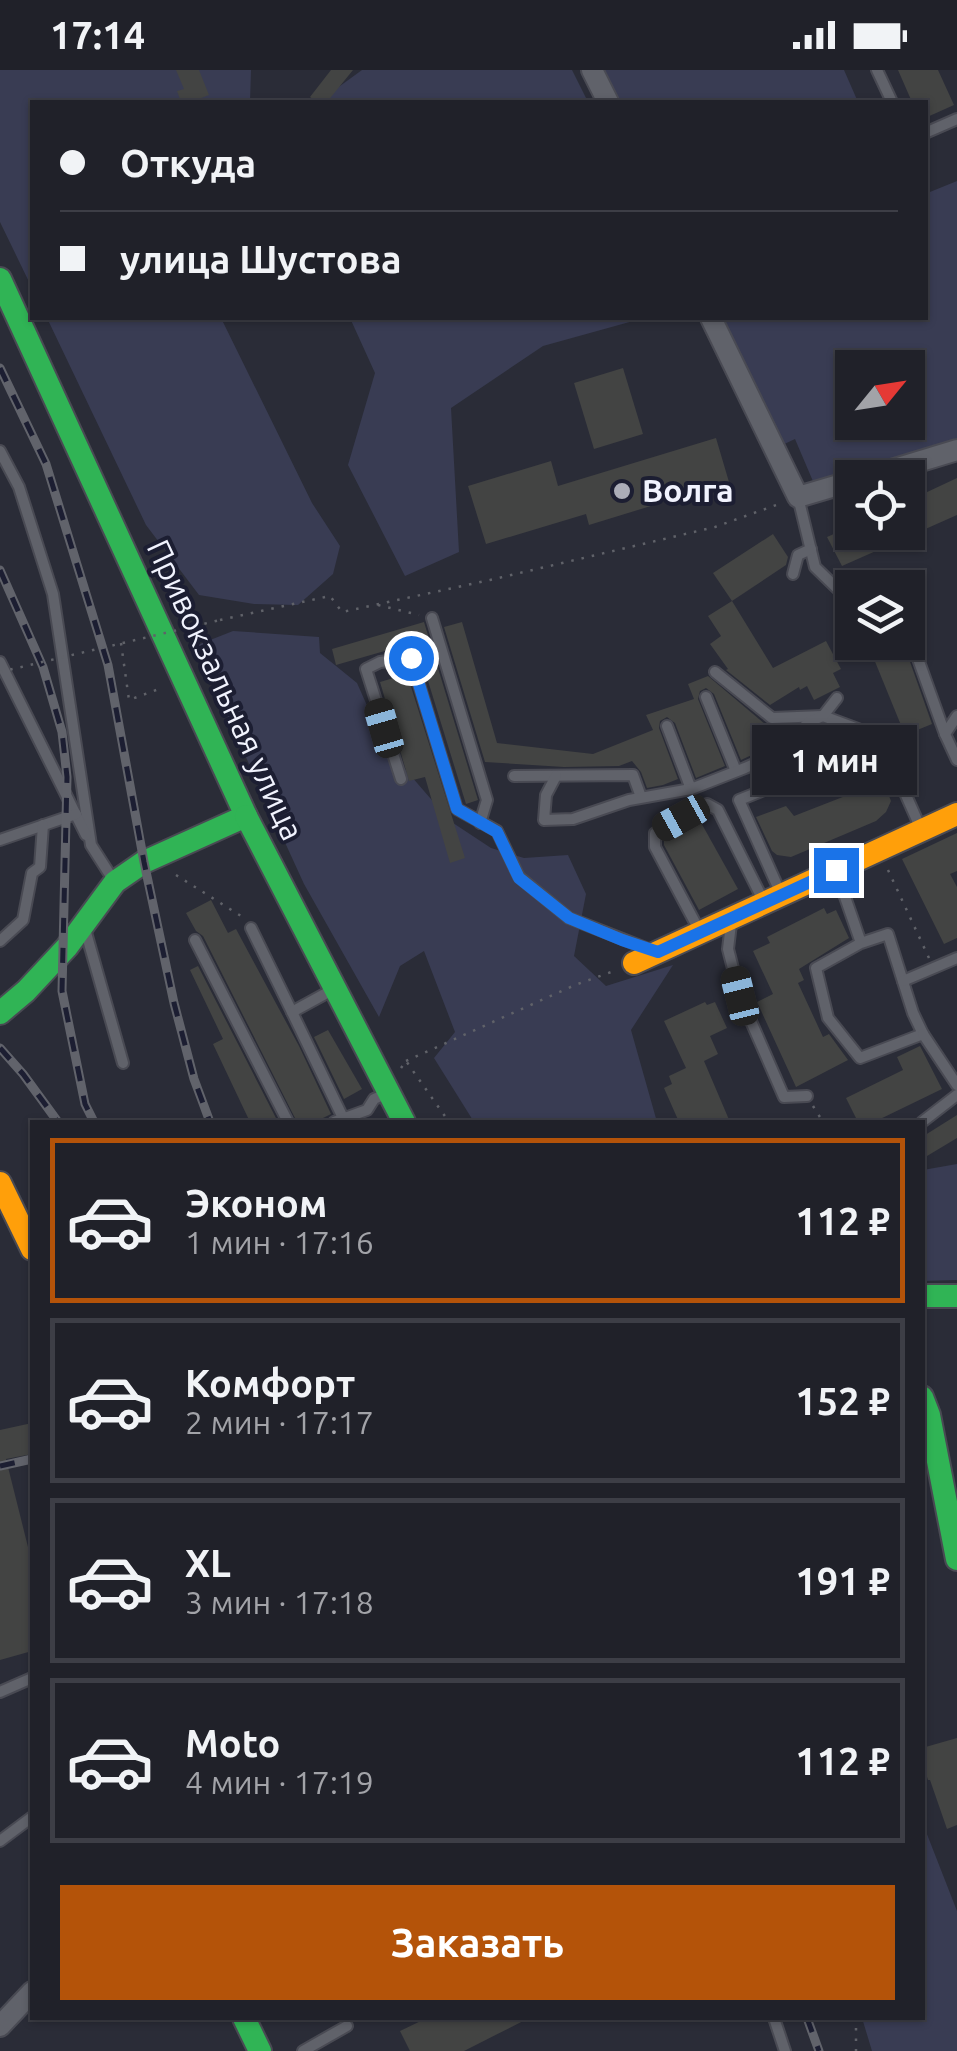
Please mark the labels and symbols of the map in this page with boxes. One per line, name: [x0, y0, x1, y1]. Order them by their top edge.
north arrow: [835, 350, 925, 440]
place label: Волга: [642, 472, 734, 508]
marker: Волга: [611, 480, 633, 502]
street label: Привокзальная улица: [140, 534, 311, 845]
route start: [389, 636, 434, 681]
car: [361, 695, 407, 761]
callout: 1 мин: [754, 725, 918, 795]
car: [647, 790, 715, 846]
route end: [814, 848, 859, 893]
car: [718, 963, 762, 1029]

